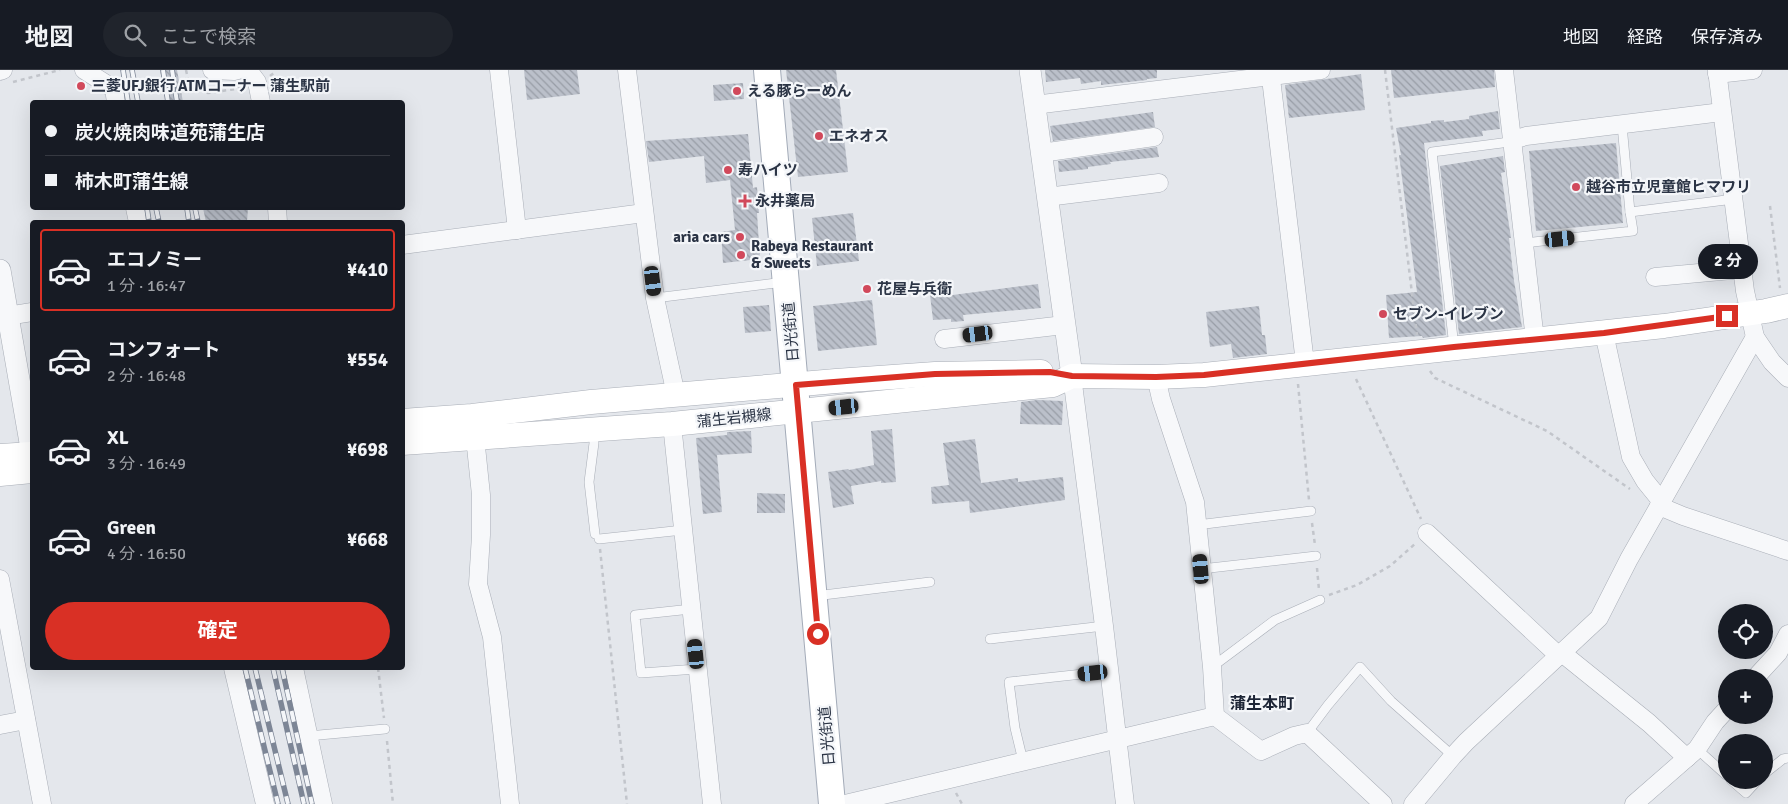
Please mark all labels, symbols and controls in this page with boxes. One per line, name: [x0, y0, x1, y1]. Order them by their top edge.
search box: [103, 12, 453, 57]
icon: search: [121, 21, 149, 49]
text: 地図: [25, 22, 73, 52]
text: ここで検索: [161, 25, 256, 49]
text: 地図: [1563, 26, 1599, 48]
text: 経路: [1627, 26, 1663, 48]
text: 保存済み: [1691, 26, 1763, 48]
place label: 三菱UFJ銀行 ATMコーナー 蒲生駅前: [91, 77, 330, 95]
marker: 三菱UFJ銀行 ATMコーナー 蒲生駅前: [75, 80, 87, 92]
place label: える豚らーめん: [747, 82, 852, 100]
marker: える豚らーめん: [731, 85, 743, 97]
text: 炭火焼肉味道苑蒲生店: [75, 121, 265, 145]
place label: エネオス: [829, 127, 889, 145]
marker: エネオス: [813, 130, 825, 142]
place label: 寿ハイツ: [738, 161, 798, 179]
marker: 寿ハイツ: [722, 164, 734, 176]
text: 柿木町蒲生線: [75, 170, 189, 194]
place label: 越谷市立児童館ヒマワリ: [1586, 178, 1751, 196]
marker: 越谷市立児童館ヒマワリ: [1570, 181, 1582, 193]
place label: 永井薬局: [755, 192, 815, 210]
marker: 永井薬局: [739, 195, 751, 207]
place label: aria cars: [673, 228, 730, 246]
car: [1544, 230, 1575, 248]
marker: aria cars: [734, 231, 746, 243]
place label: Rabeya Restaurant & Sweets: [751, 237, 874, 272]
callout: 2 分: [1697, 244, 1757, 278]
icon: car: [47, 248, 92, 293]
text: エコノミー: [107, 248, 202, 272]
marker: Rabeya Restaurant & Sweets: [735, 249, 747, 261]
text: 2 分: [1714, 251, 1742, 271]
text: ¥410: [347, 258, 388, 282]
car: [643, 265, 662, 297]
text: 1 分 · 16:47: [107, 276, 186, 296]
place label: 花屋与兵衛: [877, 280, 952, 298]
marker: 花屋与兵衛: [861, 283, 873, 295]
street label: 日光街道: [779, 301, 803, 363]
place label: セブン-イレブン: [1393, 305, 1504, 323]
route end: [1716, 305, 1738, 327]
marker: セブン-イレブン: [1377, 308, 1389, 320]
car: [962, 325, 993, 343]
icon: car: [47, 338, 92, 383]
text: コンフォート: [107, 338, 220, 362]
text: ¥554: [347, 348, 388, 372]
text: 2 分 · 16:48: [107, 366, 186, 386]
car: [828, 398, 859, 416]
street label: 蒲生岩槻線: [696, 405, 772, 431]
text: XL: [107, 426, 129, 450]
icon: car: [47, 428, 92, 473]
text: ¥698: [347, 438, 388, 462]
text: 3 分 · 16:49: [107, 454, 186, 474]
text: Green: [107, 516, 156, 540]
icon: car: [47, 518, 92, 563]
text: ¥668: [347, 528, 388, 552]
text: 4 分 · 16:50: [107, 544, 186, 564]
car: [1192, 553, 1209, 585]
button: 確定: [45, 602, 390, 660]
map controls: [1718, 604, 1773, 789]
button: locate: [1718, 604, 1773, 659]
route start: [807, 623, 829, 645]
car: [686, 638, 705, 670]
car: [1077, 664, 1108, 682]
button: +: [1718, 669, 1773, 724]
district label: 蒲生本町: [1230, 694, 1294, 714]
street label: 日光街道: [815, 705, 839, 767]
button: −: [1718, 734, 1773, 789]

